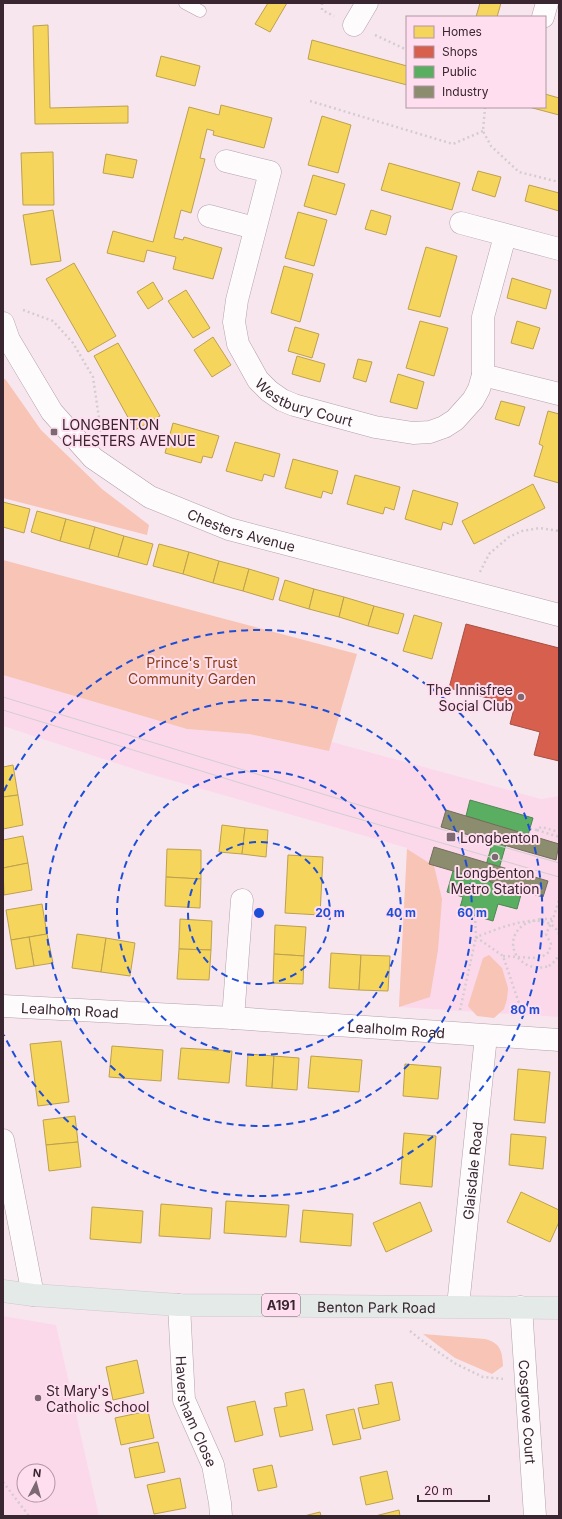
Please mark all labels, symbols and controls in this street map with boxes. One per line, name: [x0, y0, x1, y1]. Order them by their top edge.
legend: [406, 16, 546, 108]
text: Homes: [442, 24, 482, 39]
text: Shops: [442, 44, 478, 59]
text: Public: [442, 64, 477, 79]
text: Industry: [442, 84, 489, 99]
street label: Westbury Court: [252, 374, 355, 429]
place label: LONGBENTON CHESTERS AVENUE: [62, 416, 196, 449]
marker: LONGBENTON CHESTERS AVENUE: [49, 427, 59, 437]
street label: Chesters Avenue: [185, 505, 297, 554]
park label: Prince's Trust Community Garden: [128, 654, 256, 687]
place label: The Innisfree Social Club: [426, 681, 513, 714]
marker: The Innisfree Social Club: [516, 692, 526, 702]
place label: Longbenton: [460, 829, 539, 846]
marker: Longbenton: [445, 831, 457, 843]
marker: Longbenton Metro Station: [490, 852, 500, 862]
place label: Longbenton Metro Station: [451, 864, 539, 897]
text: 20 m: [315, 905, 345, 920]
text: 40 m: [386, 905, 416, 920]
text: 60 m: [457, 905, 487, 920]
centre of rings: [252, 906, 266, 920]
street label: Lealholm Road: [21, 998, 119, 1021]
text: 80 m: [510, 1002, 540, 1017]
street label: Lealholm Road: [347, 1017, 446, 1041]
street label: Glaisdale Road: [459, 1121, 486, 1220]
road number: A191: [262, 1294, 300, 1316]
street label: Benton Park Road: [317, 1298, 436, 1316]
street label: Haversham Close: [173, 1355, 221, 1469]
street label: Cosgrove Court: [516, 1359, 540, 1465]
place label: St Mary's Catholic School: [46, 1382, 150, 1415]
marker: St Mary's Catholic School: [33, 1393, 43, 1403]
north arrow: [16, 1463, 56, 1503]
text: N: [32, 1466, 42, 1480]
scale bar: [418, 1477, 489, 1503]
text: 20 m: [424, 1483, 453, 1498]

